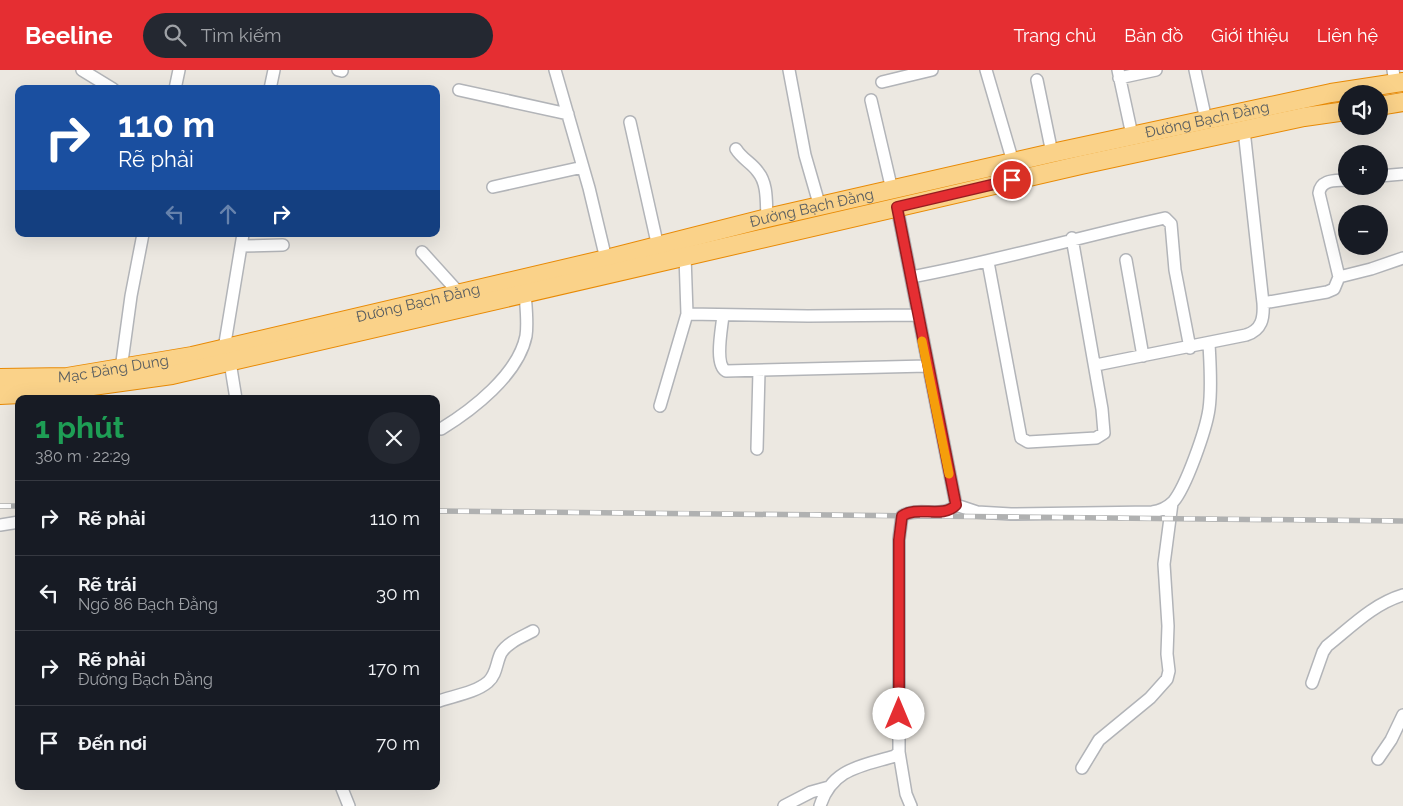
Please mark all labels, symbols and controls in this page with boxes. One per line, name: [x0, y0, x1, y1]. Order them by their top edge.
search box: [143, 13, 493, 58]
text: Beeline: [25, 21, 113, 50]
icon: search: [161, 21, 189, 49]
text: Tìm kiếm: [201, 24, 282, 46]
text: Trang chủ: [1014, 25, 1096, 46]
text: Bản đồ: [1124, 25, 1183, 46]
text: Giới thiệu: [1211, 25, 1289, 46]
text: Liên hệ: [1317, 25, 1378, 46]
map controls: [1338, 85, 1388, 255]
button: sound: [1338, 85, 1388, 135]
street label: Đường Bạch Đằng: [1143, 98, 1271, 142]
text: 110 m: [118, 104, 215, 145]
icon: right: [35, 105, 100, 170]
button: +: [1338, 145, 1388, 195]
text: Rẽ phải: [118, 146, 194, 172]
pin: [991, 159, 1033, 201]
icon: arrive: [998, 166, 1026, 194]
street label: Đường Bạch Đằng: [748, 185, 875, 231]
icon: left: [161, 200, 189, 228]
icon: ahead: [214, 200, 242, 228]
icon: right: [267, 200, 295, 228]
button: −: [1338, 205, 1388, 255]
street label: Đường Bạch Đằng: [354, 280, 482, 326]
street label: Mạc Đăng Dung: [58, 351, 170, 386]
text: 1 phút: [35, 410, 124, 445]
button: close: [368, 412, 420, 464]
text: 380 m · 22:29: [35, 447, 130, 466]
icon: right: [35, 504, 63, 532]
text: Rẽ phải: [78, 507, 146, 529]
text: 110 m: [370, 507, 420, 529]
text: Rẽ trái: [78, 573, 137, 595]
icon: left: [35, 579, 63, 607]
text: 30 m: [376, 582, 420, 604]
text: Ngõ 86 Bạch Đằng: [78, 595, 218, 614]
text: Rẽ phải: [78, 648, 146, 670]
icon: right: [35, 654, 63, 682]
text: 170 m: [368, 657, 420, 679]
text: Đường Bạch Đằng: [78, 670, 213, 689]
position arrow: [872, 687, 924, 739]
icon: arrive: [35, 729, 63, 757]
text: Đến nơi: [78, 732, 147, 754]
text: 70 m: [376, 732, 420, 754]

